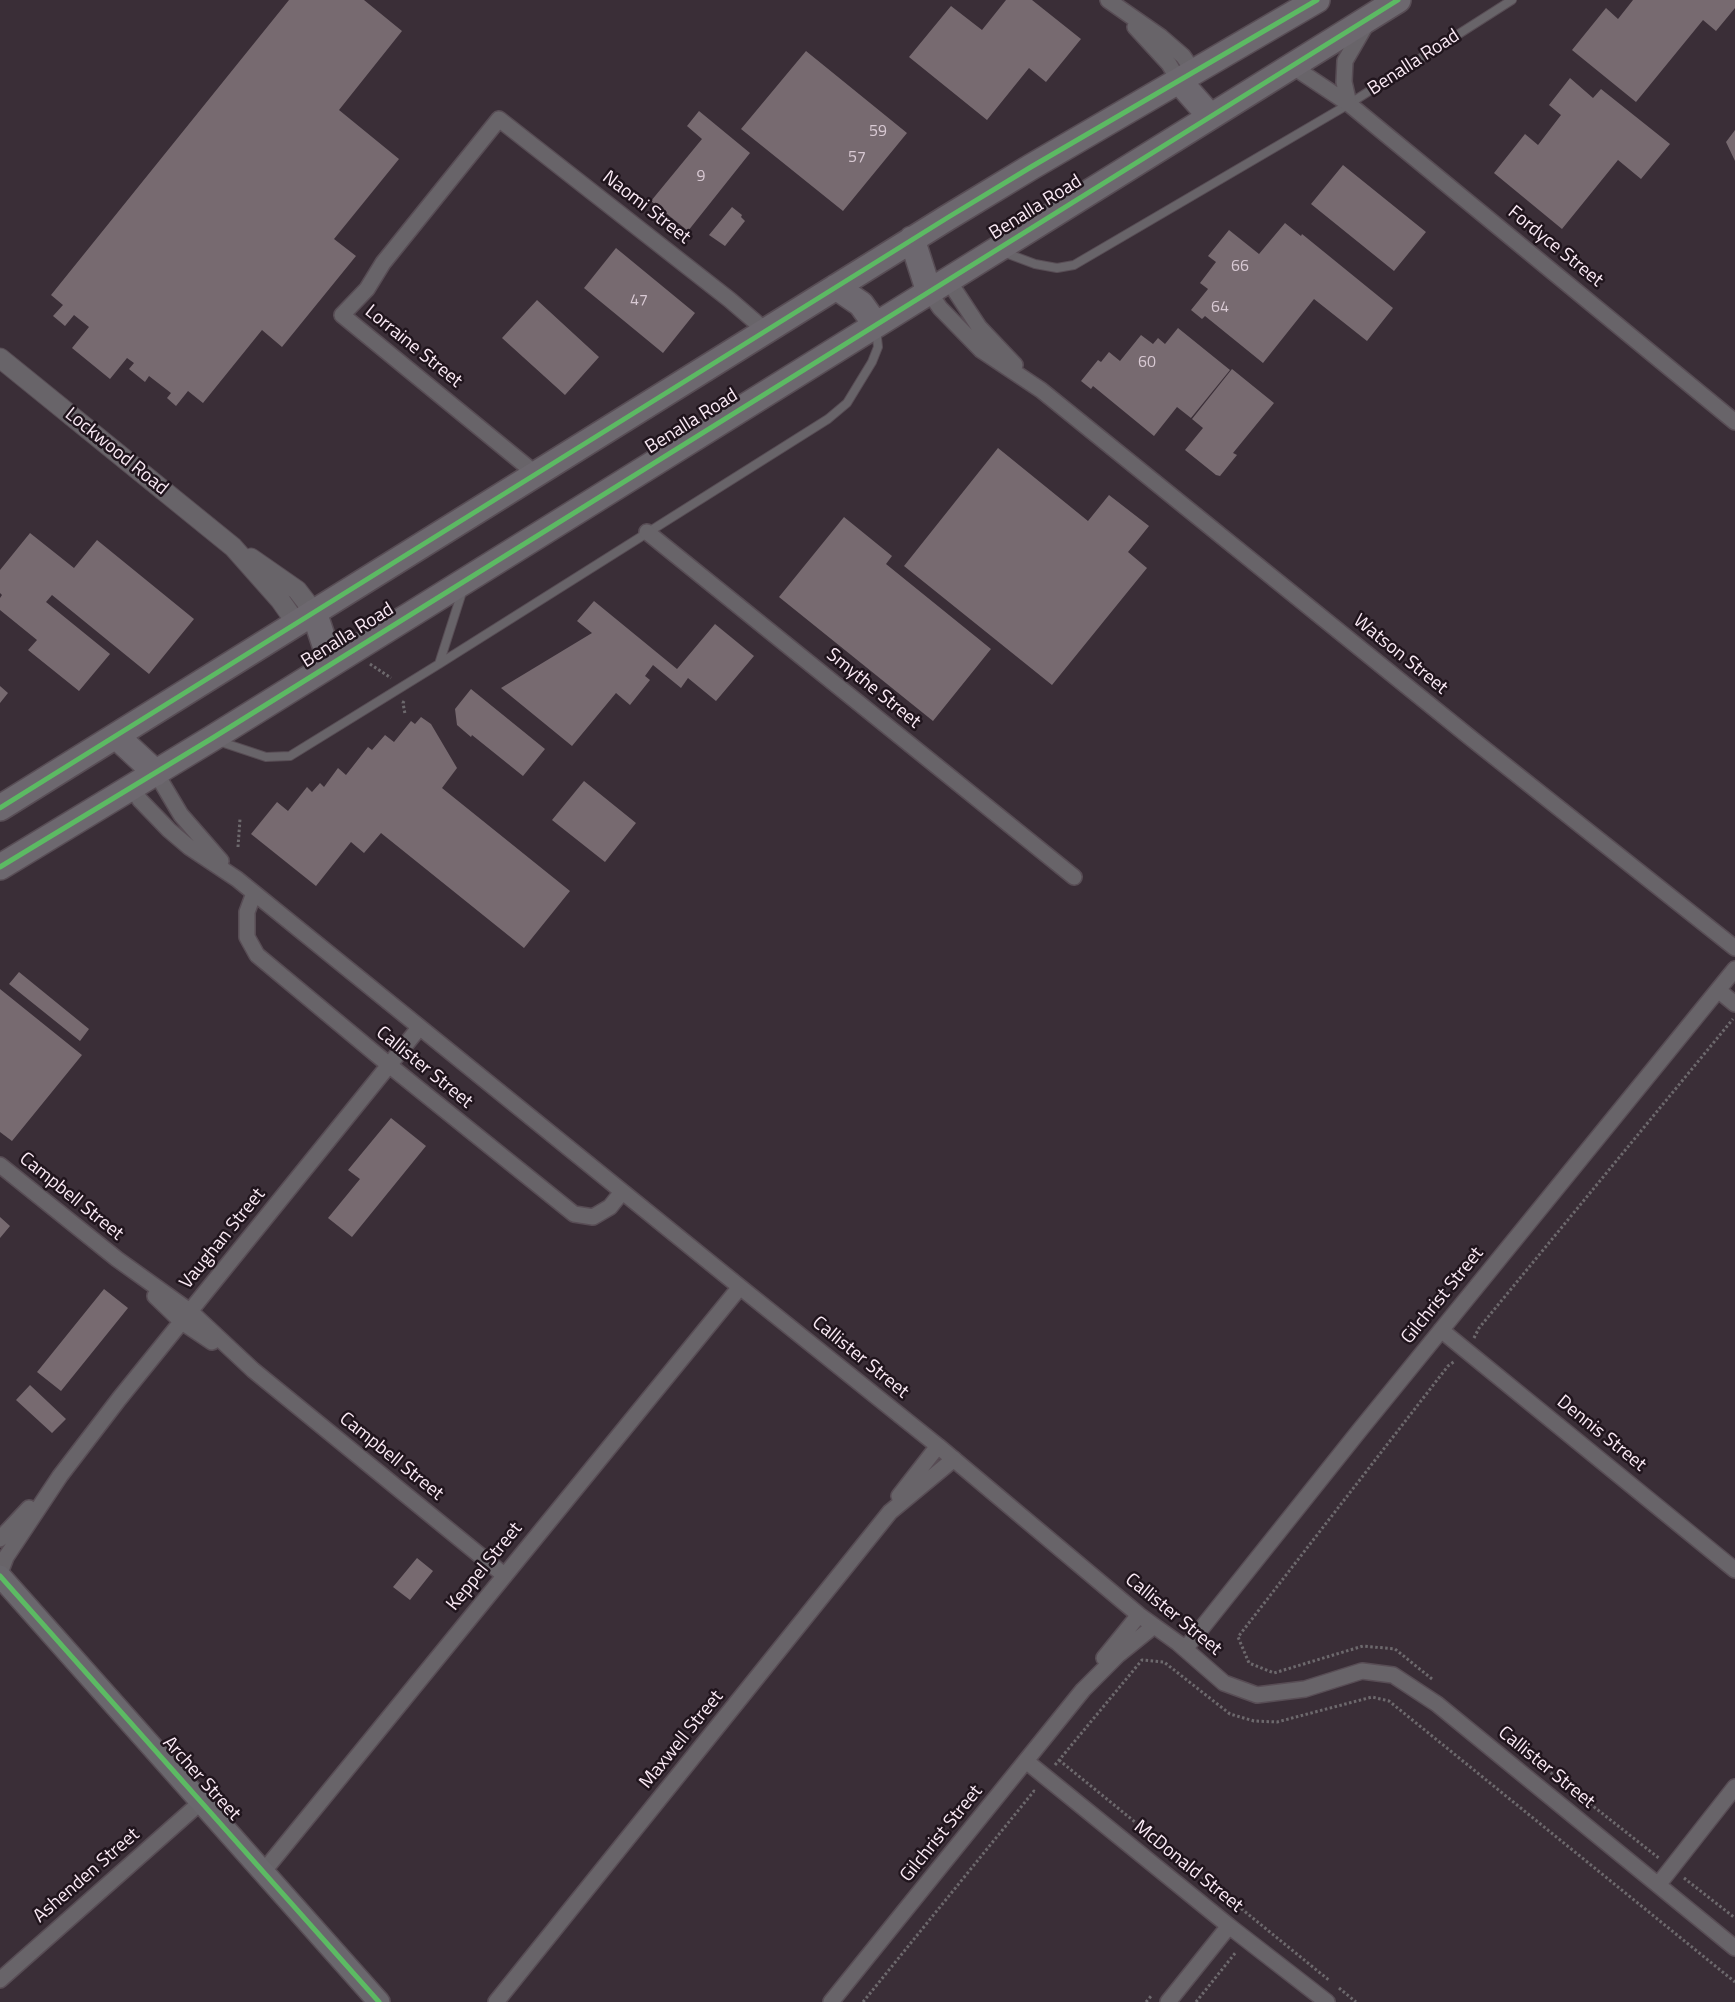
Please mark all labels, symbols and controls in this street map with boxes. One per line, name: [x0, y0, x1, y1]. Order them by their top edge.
street label: Benalla Road: [1364, 25, 1464, 101]
house number: 59: [869, 122, 887, 142]
house number: 57: [848, 148, 866, 168]
street label: Naomi Street: [597, 167, 695, 249]
house number: 9: [697, 167, 705, 187]
street label: Benalla Road: [986, 171, 1086, 245]
street label: Fordyce Street: [1503, 202, 1607, 292]
house number: 66: [1231, 257, 1249, 277]
house number: 47: [630, 291, 648, 311]
house number: 64: [1211, 298, 1229, 318]
street label: Lorraine Street: [360, 301, 466, 393]
house number: 60: [1138, 353, 1156, 373]
street label: Benalla Road: [642, 385, 742, 459]
street label: Lockwood Road: [60, 403, 172, 501]
street label: Benalla Road: [298, 599, 398, 673]
street label: Watson Street: [1348, 610, 1452, 700]
street label: Smythe Street: [821, 644, 925, 734]
street label: Callister Street: [371, 1022, 477, 1114]
street label: Campbell Street: [14, 1148, 128, 1246]
street label: Vaughan Street: [175, 1184, 271, 1294]
street label: Gilchrist Street: [1397, 1243, 1489, 1349]
street label: Callister Street: [807, 1312, 913, 1404]
street label: Dennis Street: [1552, 1391, 1650, 1477]
street label: Campbell Street: [334, 1408, 448, 1506]
street label: Keppel Street: [442, 1518, 528, 1616]
street label: Callister Street: [1120, 1569, 1226, 1661]
street label: Maxwell Street: [635, 1686, 729, 1794]
street label: Callister Street: [1493, 1722, 1599, 1814]
street label: Archer Street: [157, 1732, 245, 1826]
street label: Gilchrist Street: [896, 1781, 988, 1887]
street label: McDonald Street: [1129, 1816, 1247, 1918]
street label: Ashenden Street: [29, 1824, 145, 1928]

